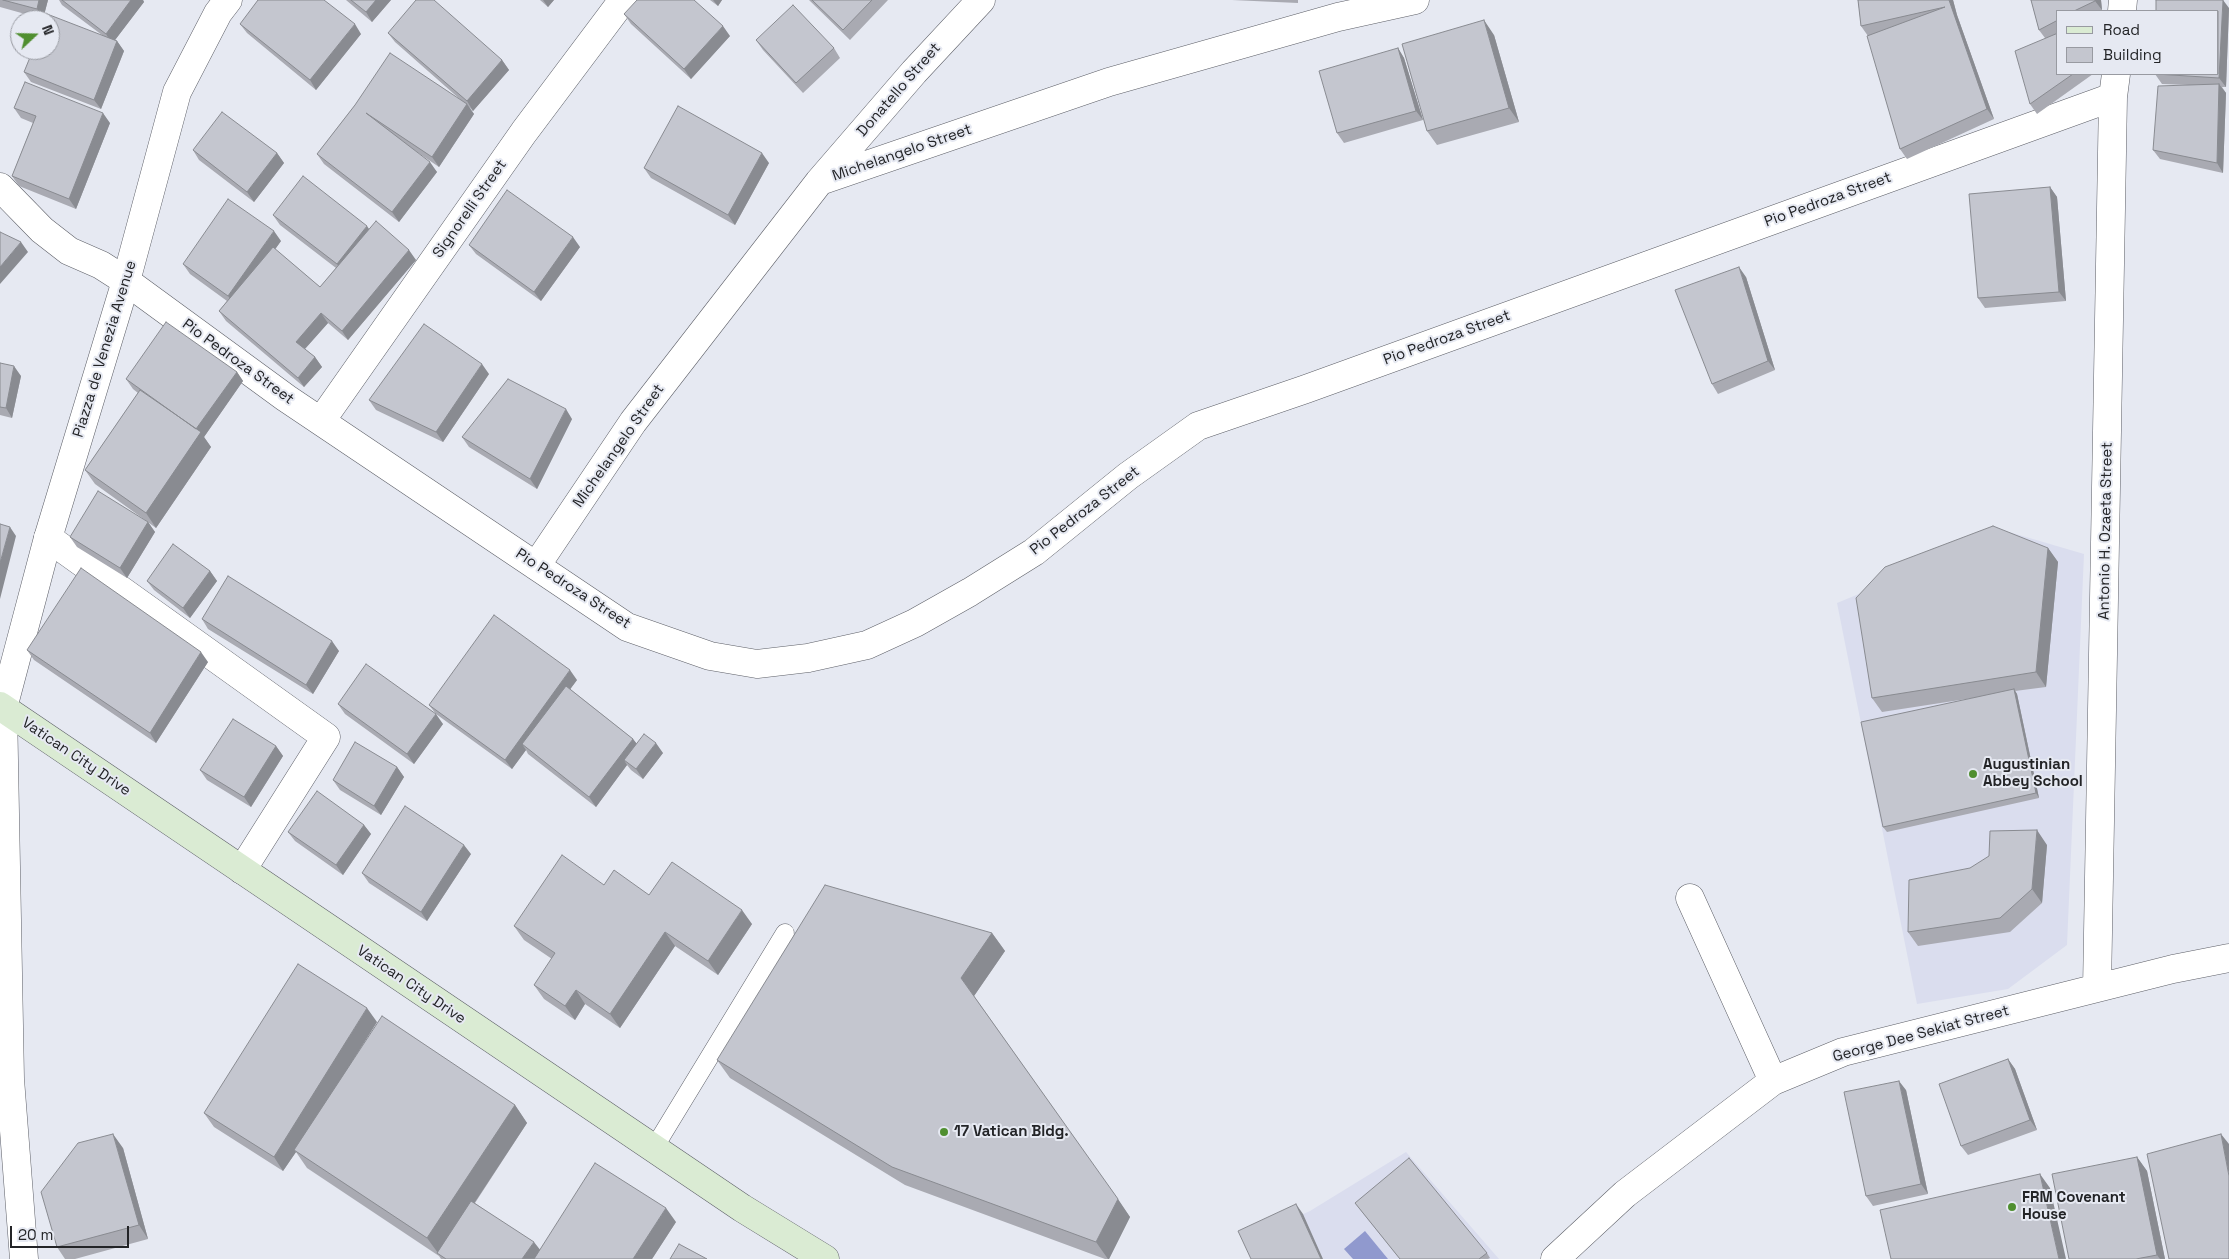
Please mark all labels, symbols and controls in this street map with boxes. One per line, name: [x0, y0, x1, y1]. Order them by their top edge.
north arrow: [10, 10, 60, 60]
legend: [2056, 10, 2219, 75]
text: Road: [2103, 20, 2140, 39]
text: N: [38, 22, 58, 38]
street label: Donatello Street: [853, 39, 945, 141]
text: Building: [2103, 45, 2162, 64]
street label: Michelangelo Street: [830, 121, 974, 185]
street label: Signorelli Street: [429, 156, 511, 262]
street label: Pio Pedroza Street: [1762, 169, 1894, 231]
street label: Piazza de Venezia Avenue: [69, 258, 141, 440]
street label: Pio Pedroza Street: [1381, 307, 1513, 369]
street label: Pio Pedroza Street: [179, 315, 297, 409]
street label: Michelangelo Street: [570, 381, 668, 511]
street label: Antonio H. Ozaeta Street: [2095, 442, 2117, 620]
street label: Pio Pedroza Street: [1027, 463, 1143, 559]
street label: Pio Pedroza Street: [512, 545, 634, 633]
street label: Vatican City Drive: [18, 714, 134, 800]
place label: Augustinian Abbey School: [1983, 756, 2083, 791]
marker: Augustinian Abbey School: [1967, 768, 1979, 780]
street label: Vatican City Drive: [353, 942, 469, 1028]
street label: George Dee Sekiat Street: [1831, 1002, 2011, 1066]
place label: 17 Vatican Bldg.: [954, 1123, 1069, 1141]
marker: 17 Vatican Bldg.: [938, 1126, 950, 1138]
place label: FRM Covenant House: [2022, 1189, 2126, 1224]
marker: FRM Covenant House: [2006, 1201, 2018, 1213]
scale bar: [12, 1216, 131, 1248]
text: 20 m: [18, 1225, 53, 1244]

